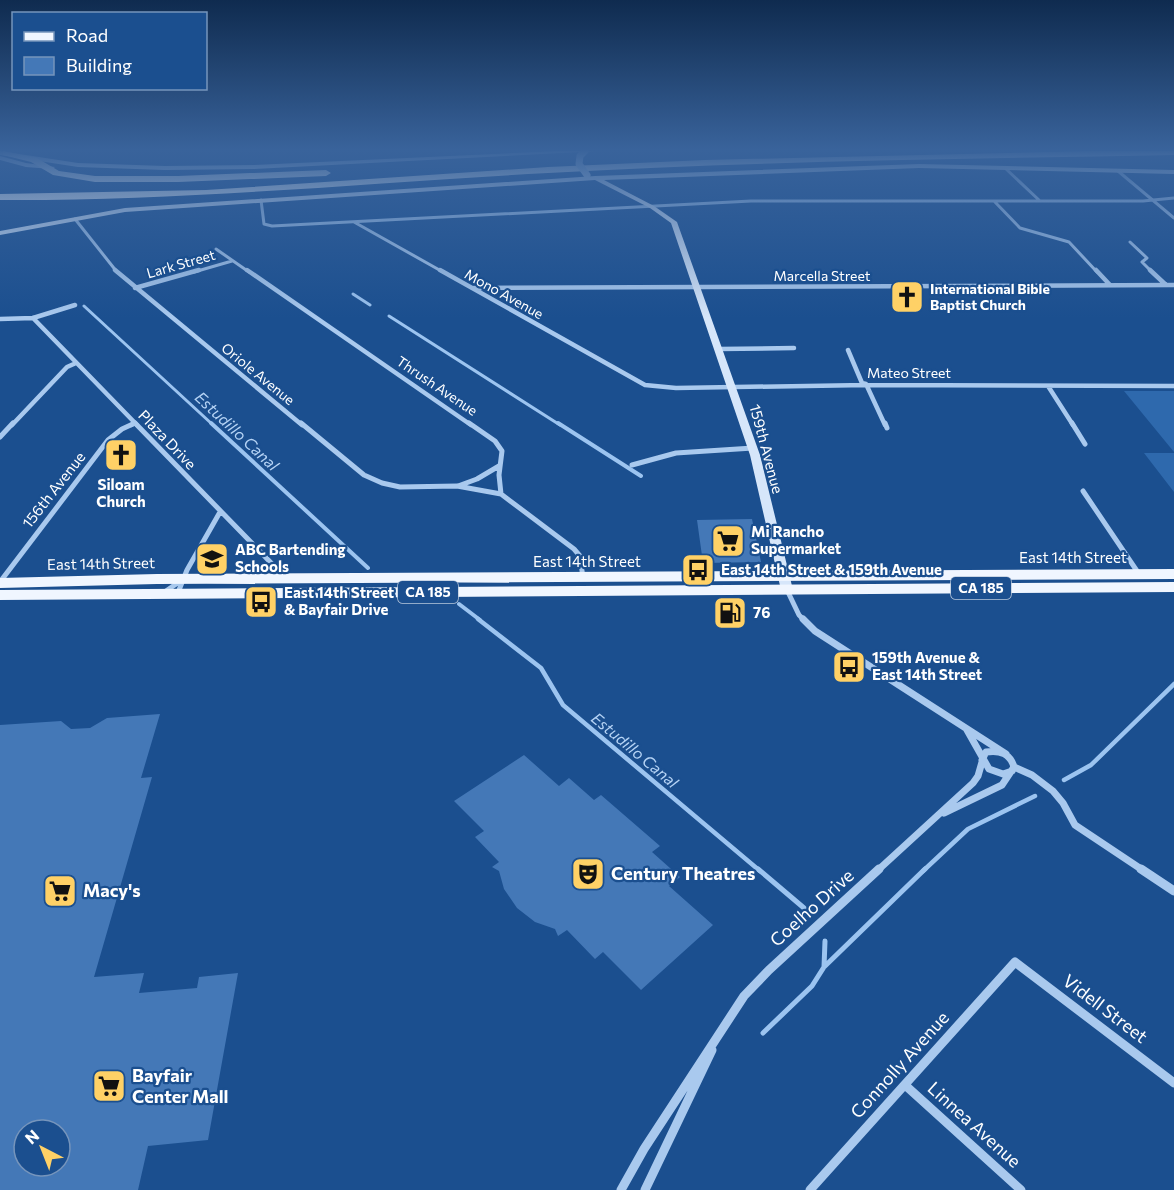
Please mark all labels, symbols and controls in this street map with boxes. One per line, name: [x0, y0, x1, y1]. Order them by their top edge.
legend: [12, 12, 207, 90]
text: Road: [66, 24, 108, 46]
text: Building: [66, 54, 132, 76]
street label: Lark Street: [144, 246, 217, 281]
street label: Mono Avenue: [462, 265, 547, 322]
street label: Marcella Street: [774, 267, 871, 284]
church icon: International Bible Baptist Church: [889, 279, 925, 315]
place label: International Bible Baptist Church: [930, 280, 1050, 313]
street label: Oriole Avenue: [218, 339, 298, 408]
street label: Thrush Avenue: [393, 352, 481, 419]
street label: Mateo Street: [867, 364, 951, 381]
water label: Estudillo Canal: [192, 387, 284, 475]
street label: 159th Avenue: [746, 402, 788, 495]
street label: Plaza Drive: [135, 406, 200, 473]
church icon: Siloam Church: [103, 437, 139, 473]
street label: 156th Avenue: [18, 448, 89, 531]
place label: Siloam Church: [96, 475, 146, 510]
place label: Mi Rancho Supermarket: [751, 522, 841, 557]
supermarket icon: Mi Rancho Supermarket: [710, 523, 746, 559]
place label: ABC Bartending Schools: [235, 540, 346, 575]
school or university icon: ABC Bartending Schools: [194, 541, 230, 577]
street label: East 14th Street: [1019, 548, 1127, 566]
street label: East 14th Street: [533, 552, 641, 570]
bus stop icon: East 14th Street & 159th Avenue: [680, 552, 716, 588]
street label: East 14th Street: [47, 553, 155, 573]
place label: East 14th Street & 159th Avenue: [721, 560, 942, 578]
road number: CA 185: [951, 577, 1011, 599]
road number: CA 185: [398, 581, 458, 603]
place label: East 14th Street & Bayfair Drive: [284, 583, 394, 618]
bus stop icon: East 14th Street & Bayfair Drive: [243, 584, 279, 620]
fuel station icon: 76: [712, 595, 748, 631]
place label: 76: [753, 603, 770, 621]
place label: 159th Avenue & East 14th Street: [872, 648, 982, 683]
bus stop icon: 159th Avenue & East 14th Street: [831, 649, 867, 685]
water label: Estudillo Canal: [588, 708, 683, 792]
theatre icon: Century Theatres: [570, 856, 606, 892]
place label: Century Theatres: [611, 862, 755, 884]
street label: Coelho Drive: [765, 864, 858, 951]
supermarket icon: Macy's: [42, 873, 78, 909]
place label: Macy's: [83, 879, 141, 901]
street label: Videll Street: [1059, 969, 1152, 1047]
street label: Connolly Avenue: [845, 1006, 953, 1122]
place label: Bayfair Center Mall: [132, 1064, 229, 1107]
supermarket icon: Bayfair Center Mall: [91, 1068, 127, 1104]
street label: Linnea Avenue: [923, 1077, 1026, 1172]
north arrow: [12, 1118, 72, 1178]
text: N: [21, 1125, 42, 1148]

